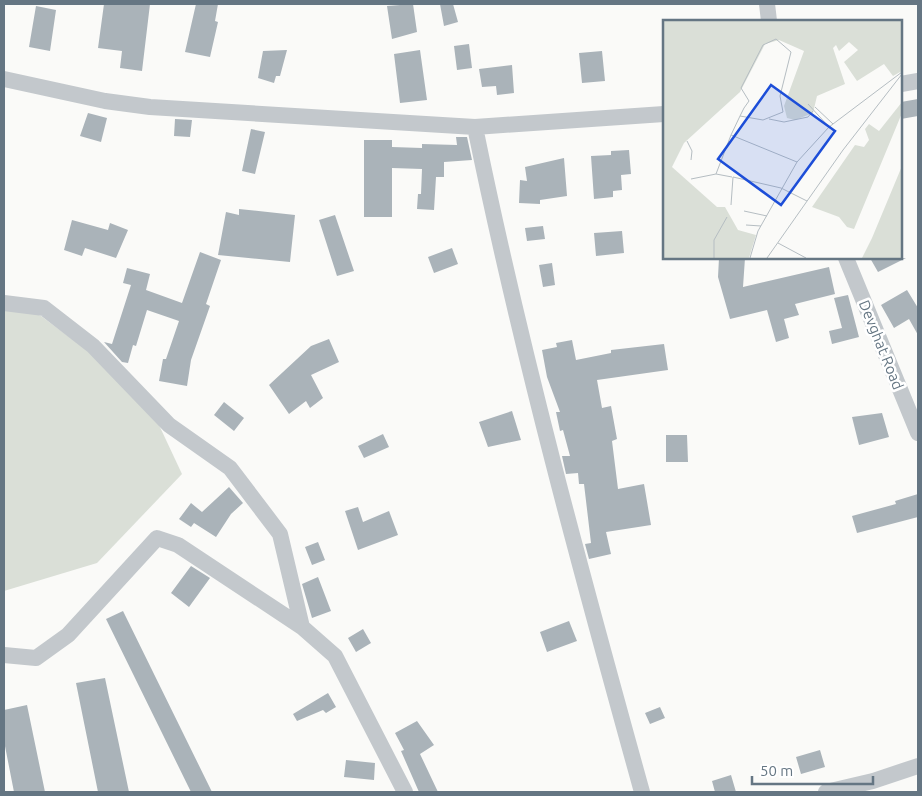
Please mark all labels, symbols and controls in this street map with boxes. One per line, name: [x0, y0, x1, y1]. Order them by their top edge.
inset map: [663, 20, 902, 259]
street label: Devghat Road: [856, 298, 907, 392]
scale bar: [752, 754, 873, 786]
text: 50 m: [760, 762, 793, 779]

